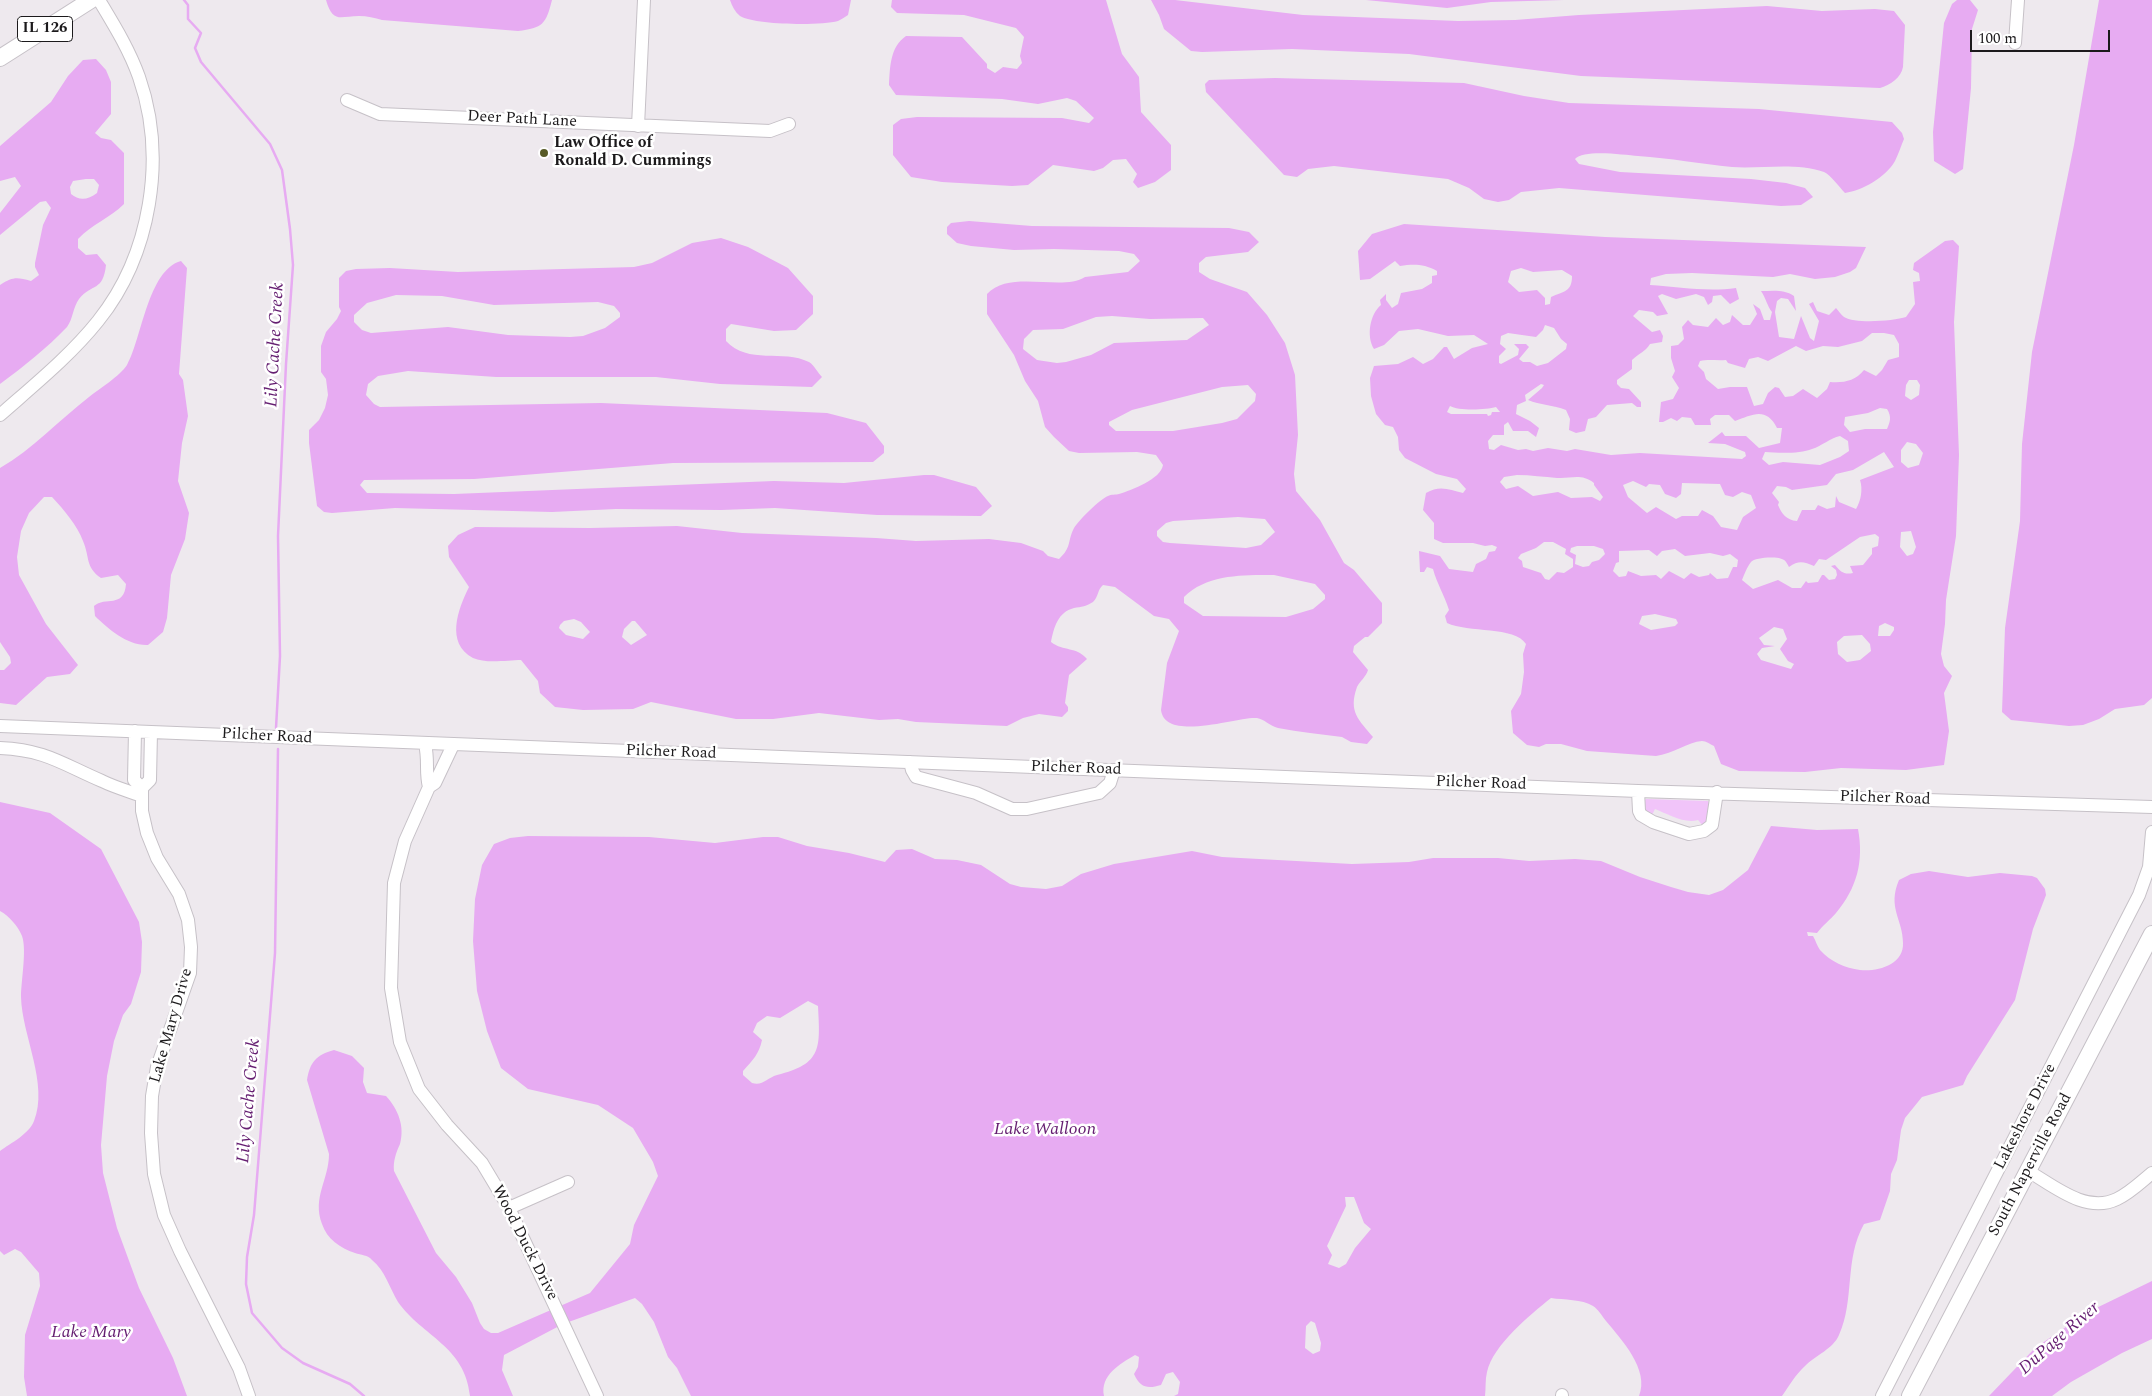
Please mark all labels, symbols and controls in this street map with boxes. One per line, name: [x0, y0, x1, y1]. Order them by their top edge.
road number: IL 126: [18, 16, 72, 42]
scale bar: [1972, 20, 2112, 52]
text: 100 m: [1978, 27, 2017, 50]
street label: Deer Path Lane: [467, 108, 577, 132]
place label: Law Office of Ronald D. Cummings: [554, 134, 712, 172]
marker: Law Office of Ronald D. Cummings: [538, 147, 550, 159]
water label: Lily Cache Creek: [262, 282, 290, 408]
street label: Pilcher Road: [221, 725, 313, 749]
street label: Pilcher Road: [625, 742, 717, 764]
street label: Pilcher Road: [1030, 758, 1122, 780]
street label: Pilcher Road: [1435, 773, 1527, 795]
street label: Pilcher Road: [1839, 788, 1931, 810]
street label: Lake Mary Drive: [146, 966, 198, 1086]
water label: Lily Cache Creek: [234, 1038, 266, 1164]
street label: Lakeshore Drive: [1991, 1061, 2061, 1173]
street label: South Naperville Road: [1985, 1090, 2077, 1240]
water label: Lake Walloon: [994, 1119, 1096, 1141]
street label: Wood Duck Drive: [487, 1182, 561, 1304]
water label: DuPage River: [2015, 1298, 2105, 1380]
water label: Lake Mary: [51, 1322, 131, 1344]

